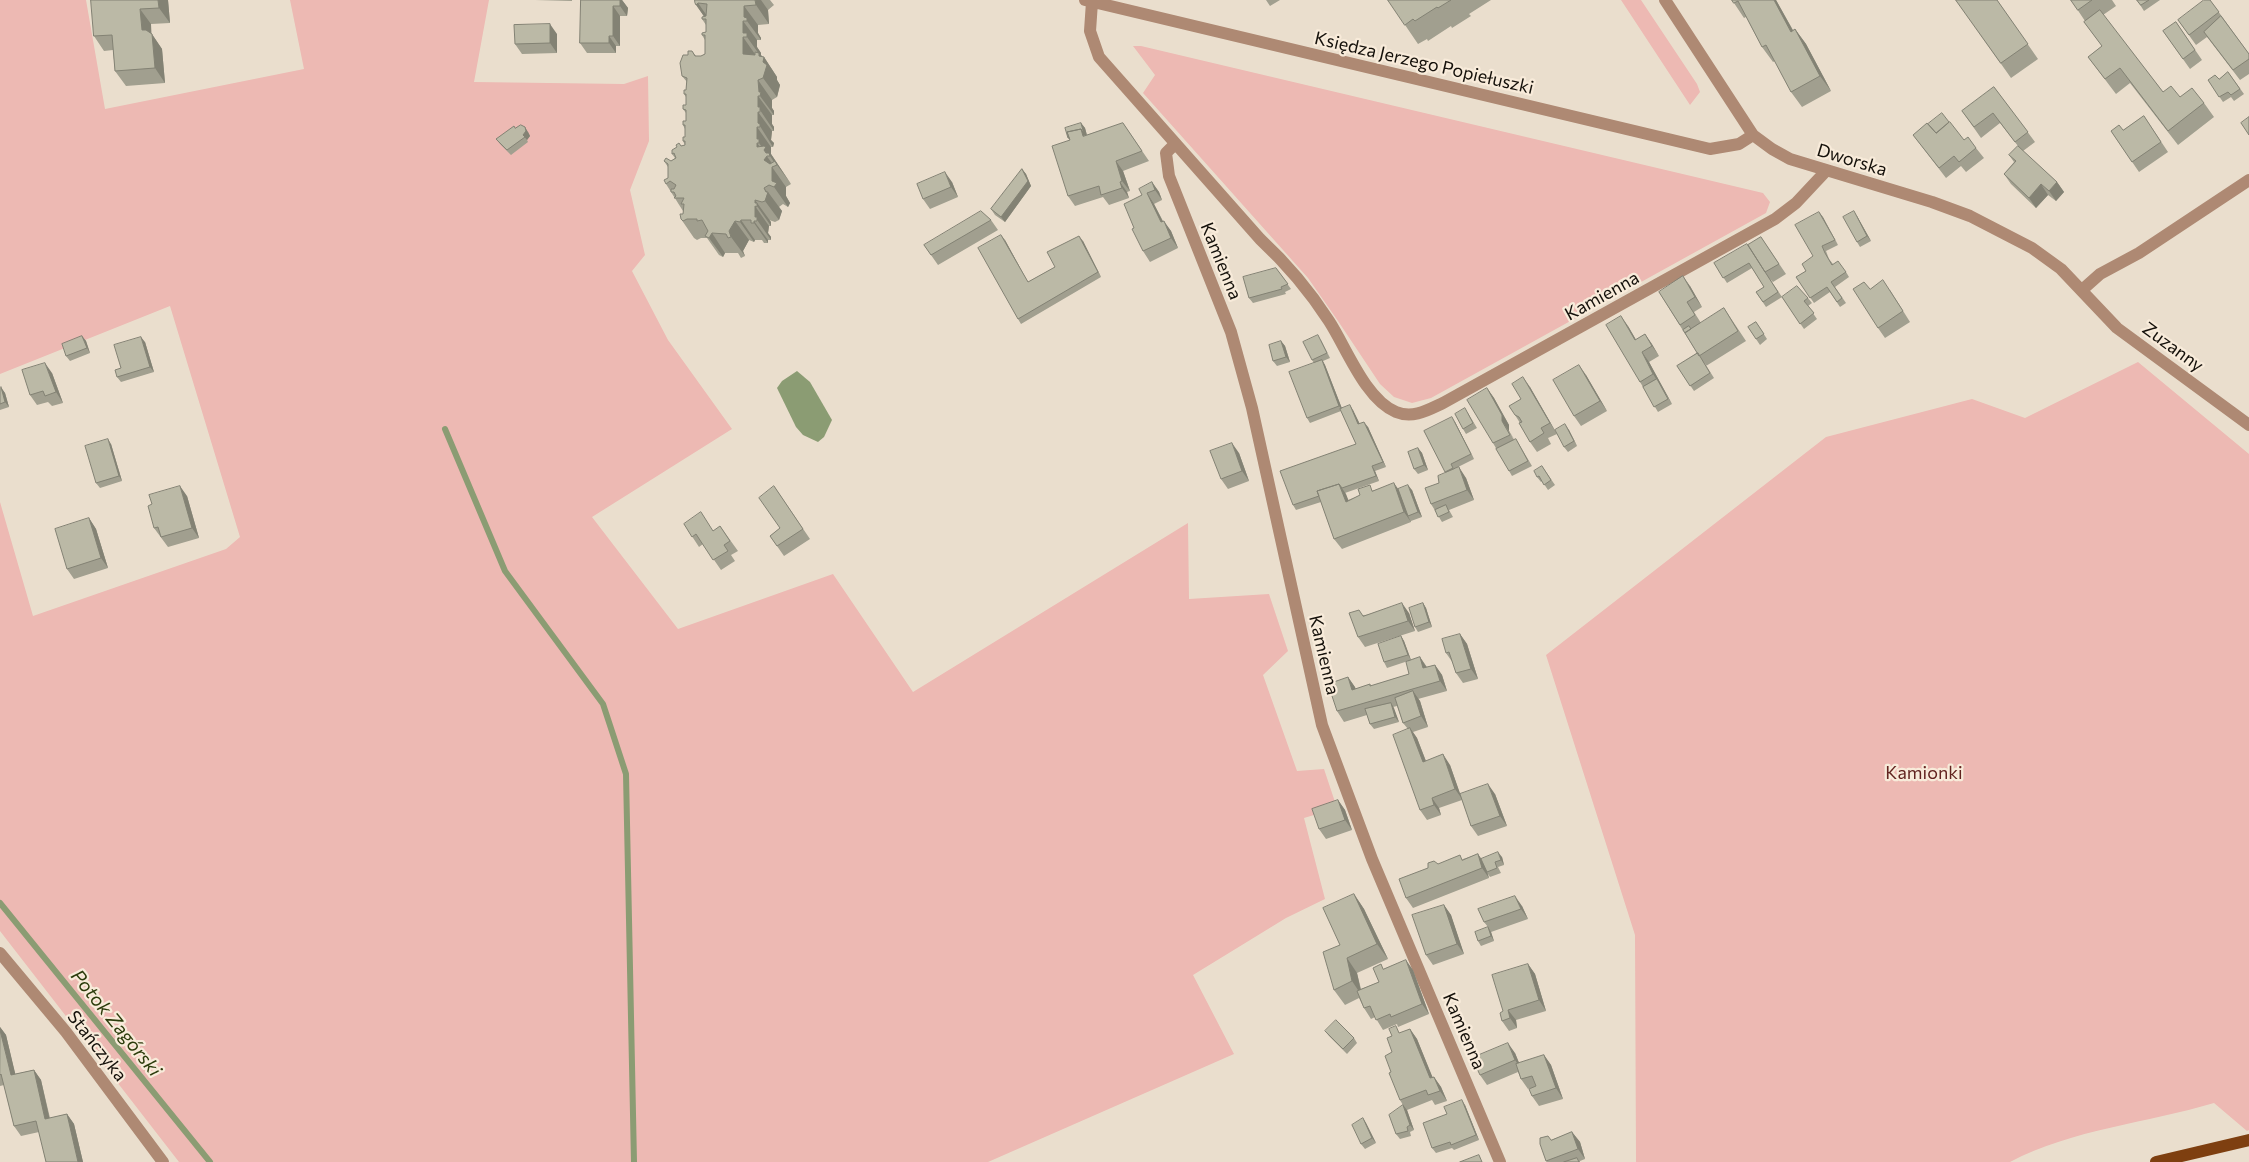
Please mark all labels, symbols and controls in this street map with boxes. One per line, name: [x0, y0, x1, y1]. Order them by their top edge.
street label: Księdza Jerzego Popiełuszki: [1312, 27, 1536, 99]
street label: Dworska: [1814, 139, 1890, 181]
street label: Kamienna: [1196, 219, 1246, 303]
street label: Kamienna: [1561, 267, 1643, 325]
street label: Zuzanny: [2138, 318, 2208, 376]
street label: Kamienna: [1304, 613, 1344, 697]
park label: Kamionki: [1885, 762, 1963, 784]
water label: Potok Zagórski: [66, 965, 166, 1081]
street label: Kamienna: [1438, 989, 1490, 1073]
street label: Stańczyka: [63, 1006, 131, 1086]

